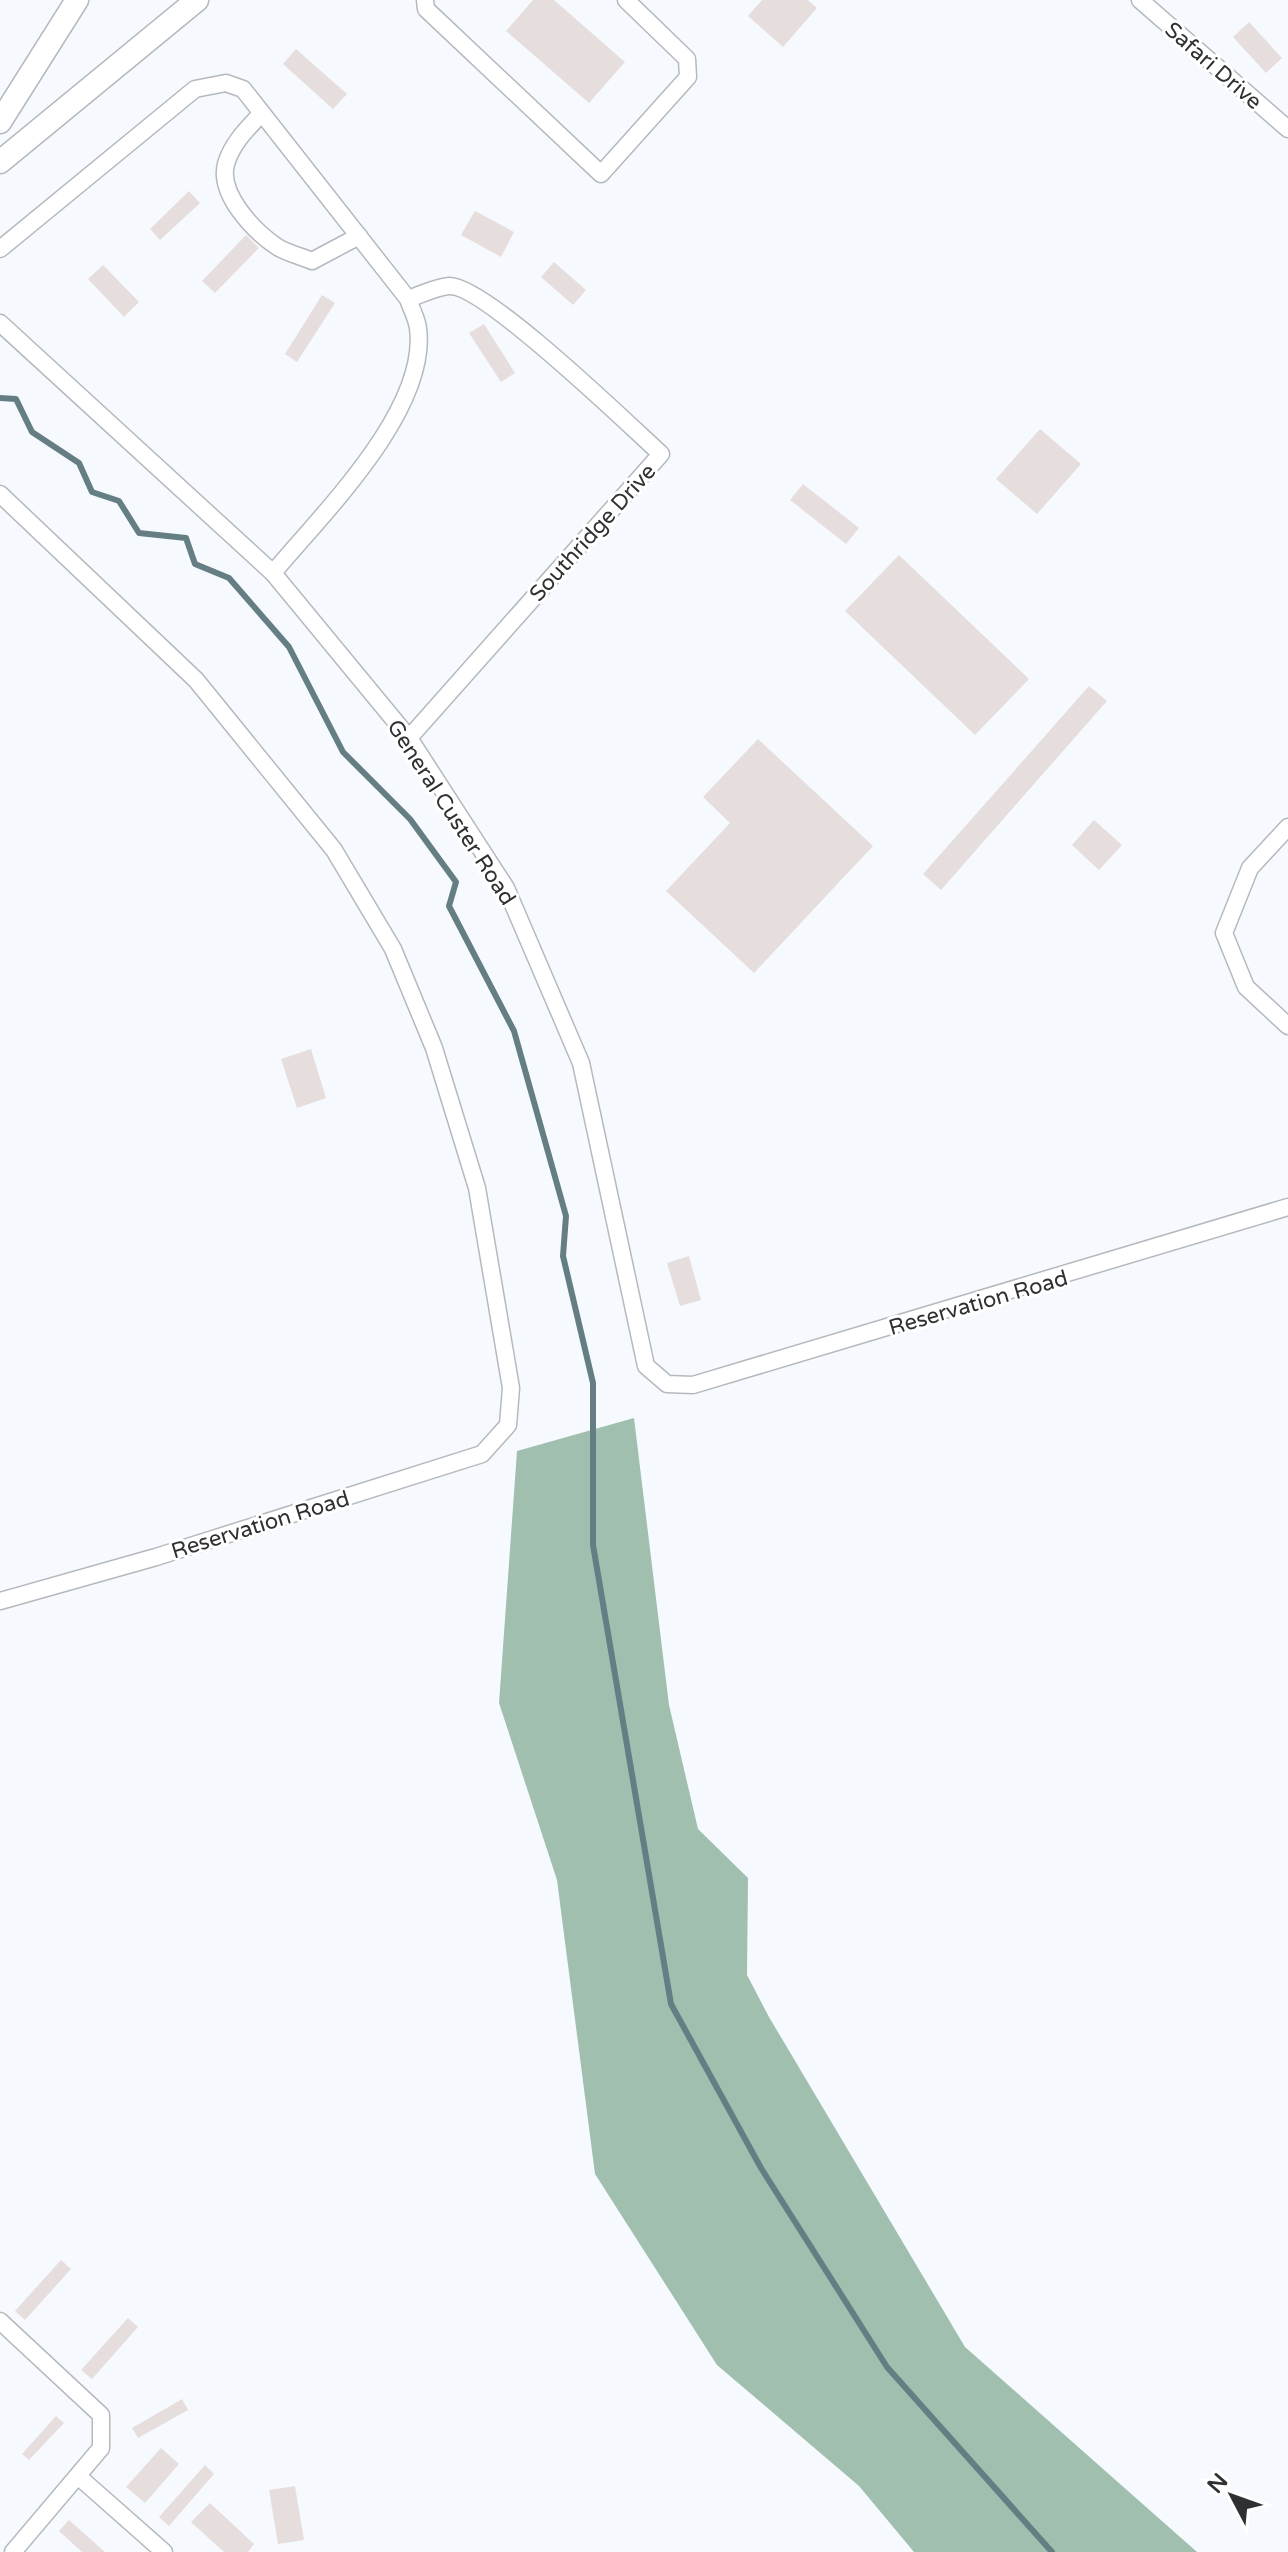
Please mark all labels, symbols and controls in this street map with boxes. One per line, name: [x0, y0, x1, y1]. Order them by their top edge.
street label: Safari Drive: [1160, 17, 1267, 115]
street label: Southridge Drive: [524, 459, 661, 607]
street label: General Custer Road: [381, 715, 521, 910]
street label: Reservation Road: [886, 1265, 1071, 1341]
street label: Reservation Road: [168, 1486, 352, 1564]
north arrow: [1192, 2456, 1272, 2536]
text: N: [1202, 2468, 1233, 2499]

